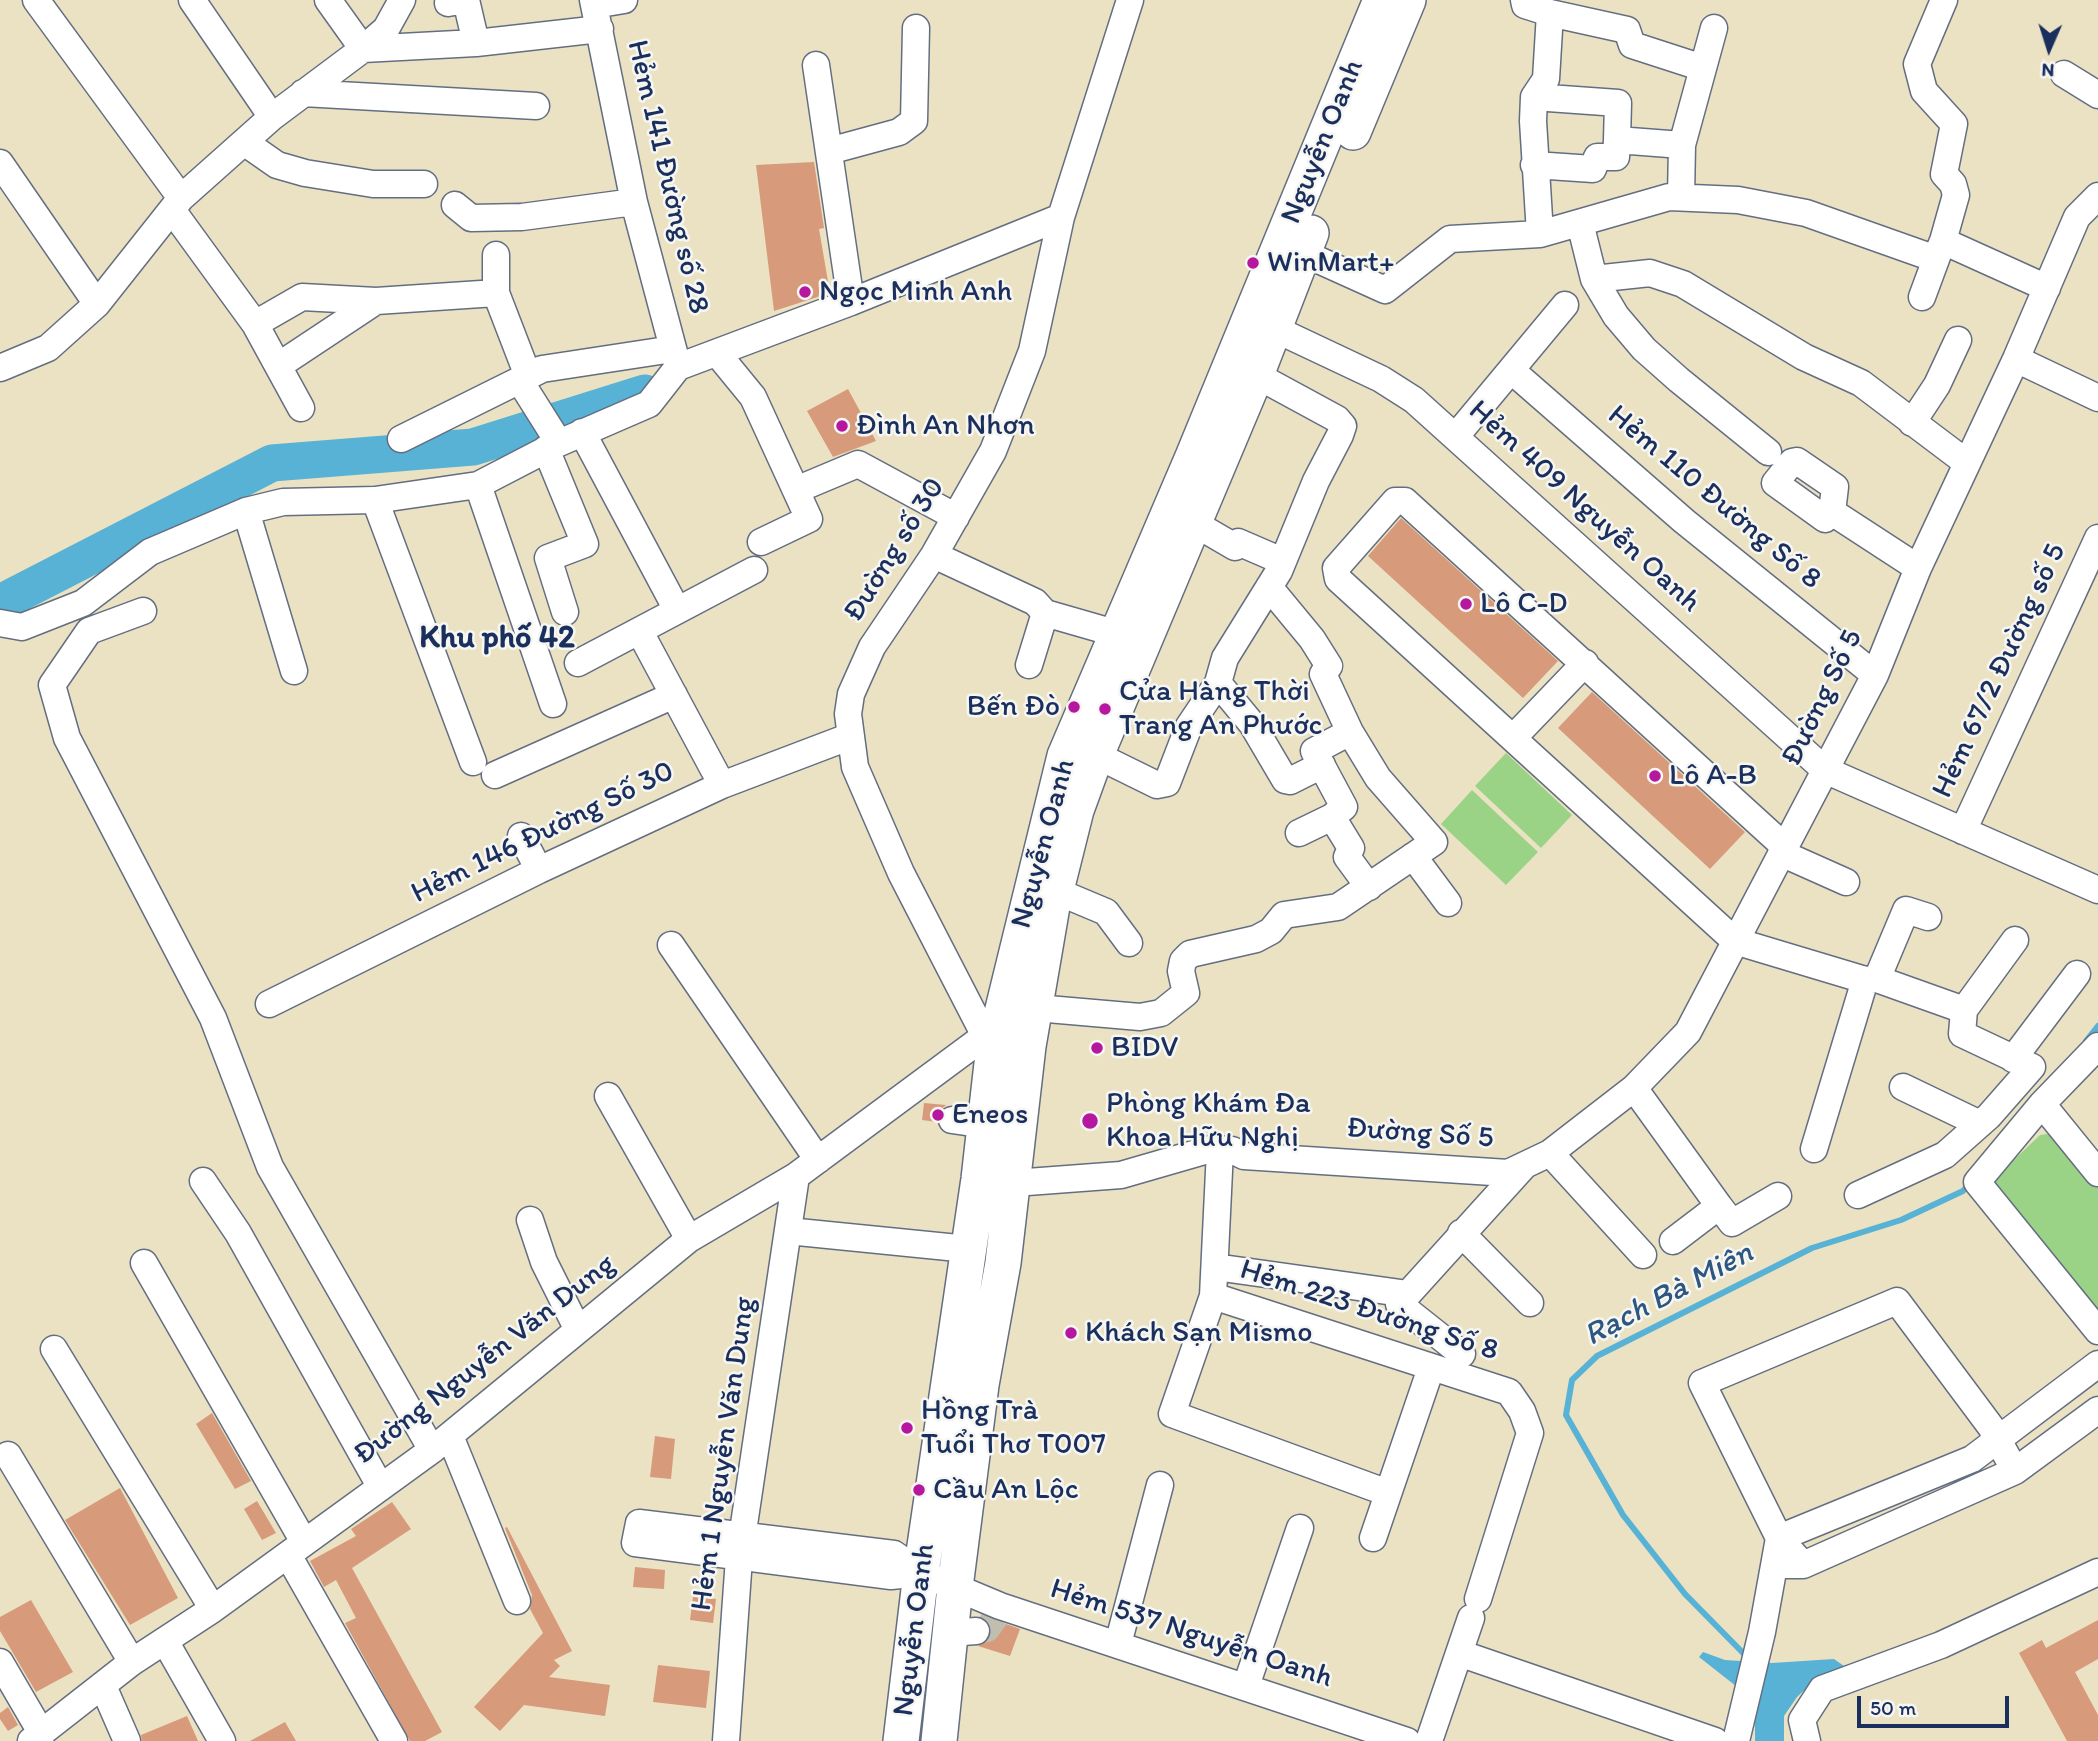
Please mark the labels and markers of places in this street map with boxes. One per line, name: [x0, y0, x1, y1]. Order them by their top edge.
place label: WinMart+: [1267, 245, 1395, 281]
marker: WinMart+: [1245, 255, 1261, 271]
place label: Ngọc Minh Anh: [819, 274, 1012, 310]
marker: Ngọc Minh Anh: [797, 284, 813, 300]
place label: Đình An Nhơn: [856, 408, 1035, 444]
marker: Đình An Nhơn: [834, 418, 850, 434]
place label: Lô C-D: [1480, 586, 1568, 622]
marker: Lô C-D: [1458, 596, 1474, 612]
place label: Cửa Hàng Thời Trang An Phước: [1119, 674, 1323, 744]
place label: Bến Đò: [967, 689, 1060, 725]
marker: Bến Đò: [1066, 699, 1082, 715]
marker: Cửa Hàng Thời Trang An Phước: [1097, 701, 1113, 717]
place label: Lô A-B: [1669, 758, 1757, 794]
marker: Lô A-B: [1647, 768, 1663, 784]
place label: BIDV: [1111, 1030, 1178, 1066]
marker: BIDV: [1089, 1040, 1105, 1056]
place label: Phòng Khám Đa Khoa Hữu Nghị: [1106, 1086, 1311, 1156]
place label: Eneos: [952, 1097, 1028, 1133]
marker: Eneos: [930, 1107, 946, 1123]
marker: Phòng Khám Đa Khoa Hữu Nghị: [1080, 1111, 1100, 1131]
place label: Khách Sạn Mismo: [1085, 1315, 1312, 1351]
marker: Khách Sạn Mismo: [1063, 1325, 1079, 1341]
place label: Hồng Trà Tuổi Thơ T007: [921, 1393, 1106, 1464]
marker: Hồng Trà Tuổi Thơ T007: [899, 1420, 915, 1436]
place label: Cầu An Lộc: [933, 1472, 1079, 1508]
marker: Cầu An Lộc: [911, 1482, 927, 1498]

